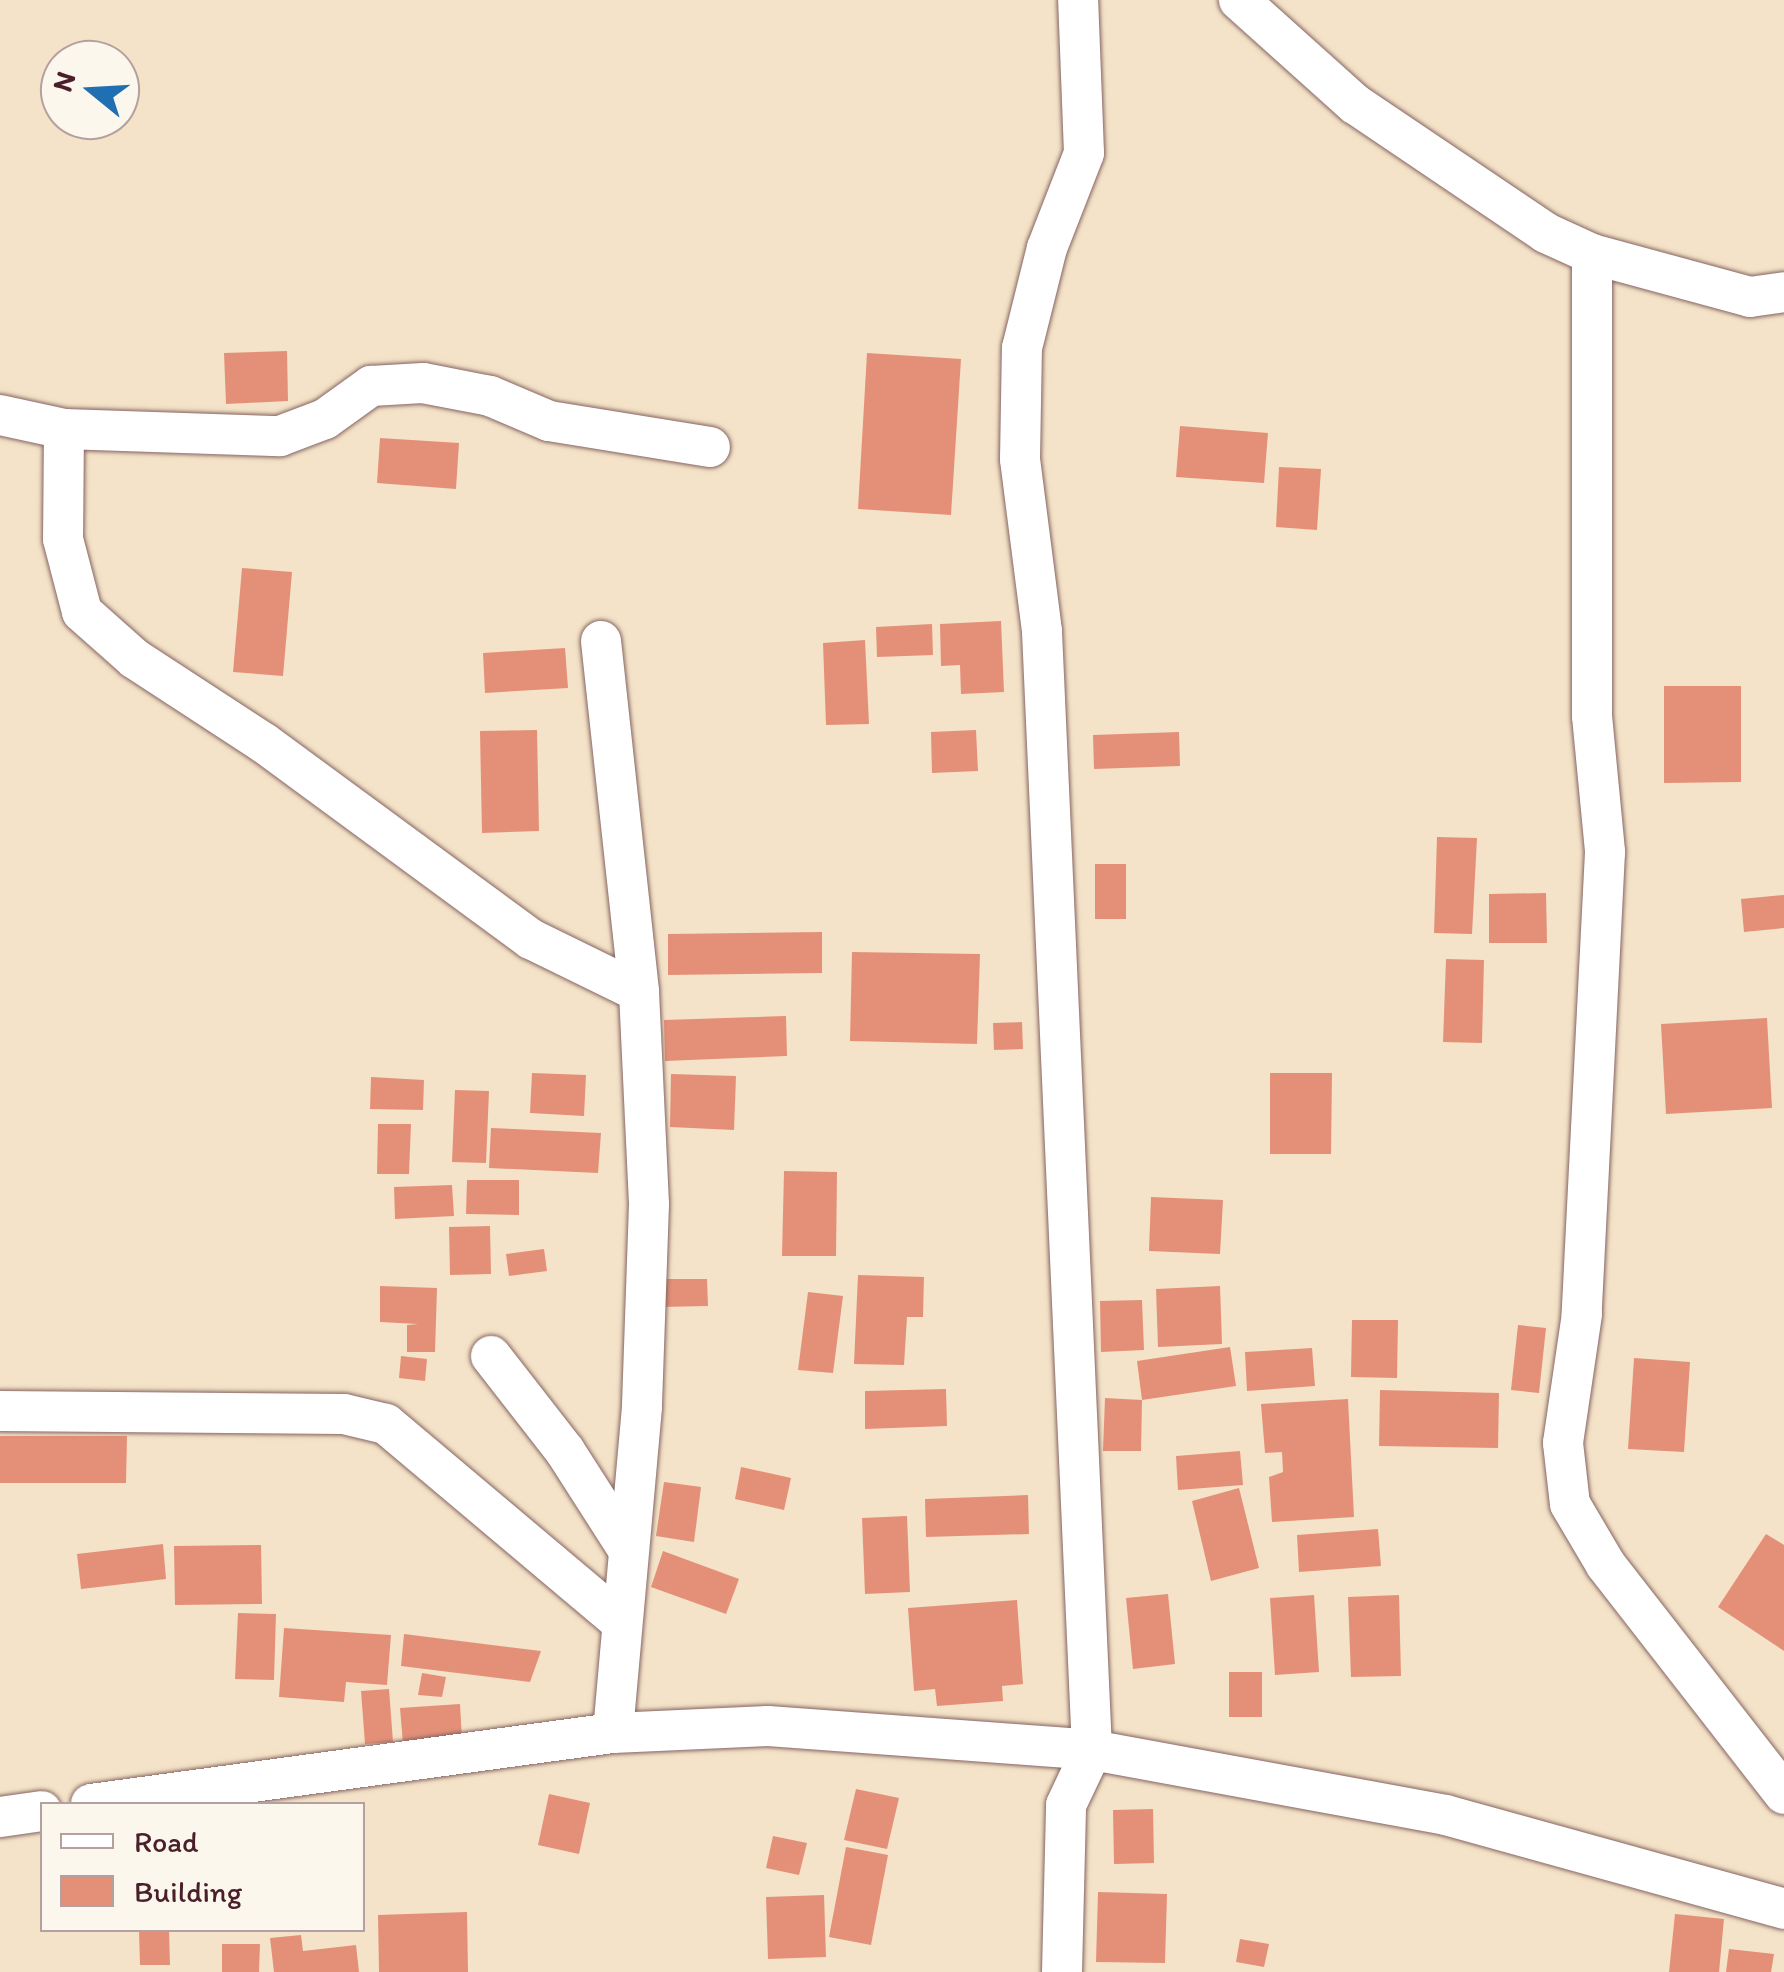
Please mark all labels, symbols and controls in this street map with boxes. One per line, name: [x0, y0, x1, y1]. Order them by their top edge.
north arrow: [40, 40, 140, 140]
text: N: [44, 67, 82, 96]
legend: [40, 1802, 365, 1932]
text: Road: [134, 1823, 199, 1860]
text: Building: [134, 1873, 242, 1910]

